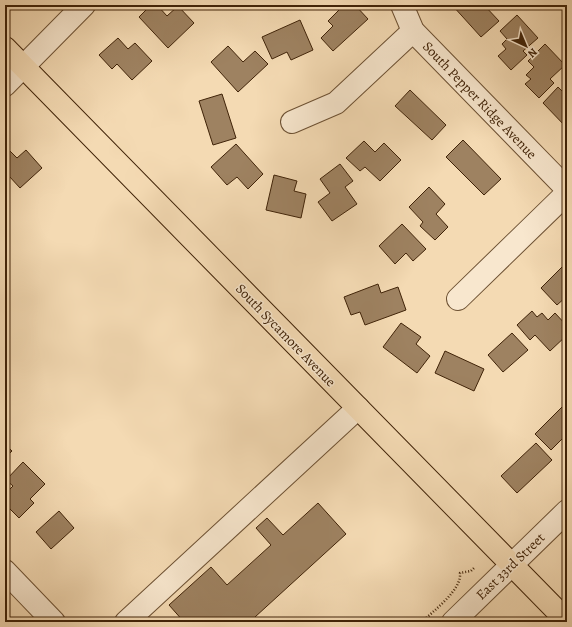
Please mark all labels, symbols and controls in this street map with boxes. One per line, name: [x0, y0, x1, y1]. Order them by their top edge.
north arrow: [506, 26, 546, 66]
street label: South Pepper Ridge Avenue: [418, 37, 541, 163]
text: N: [525, 45, 541, 61]
street label: South Sycamore Avenue: [231, 280, 340, 391]
street label: East 33rd Street: [472, 528, 549, 604]

